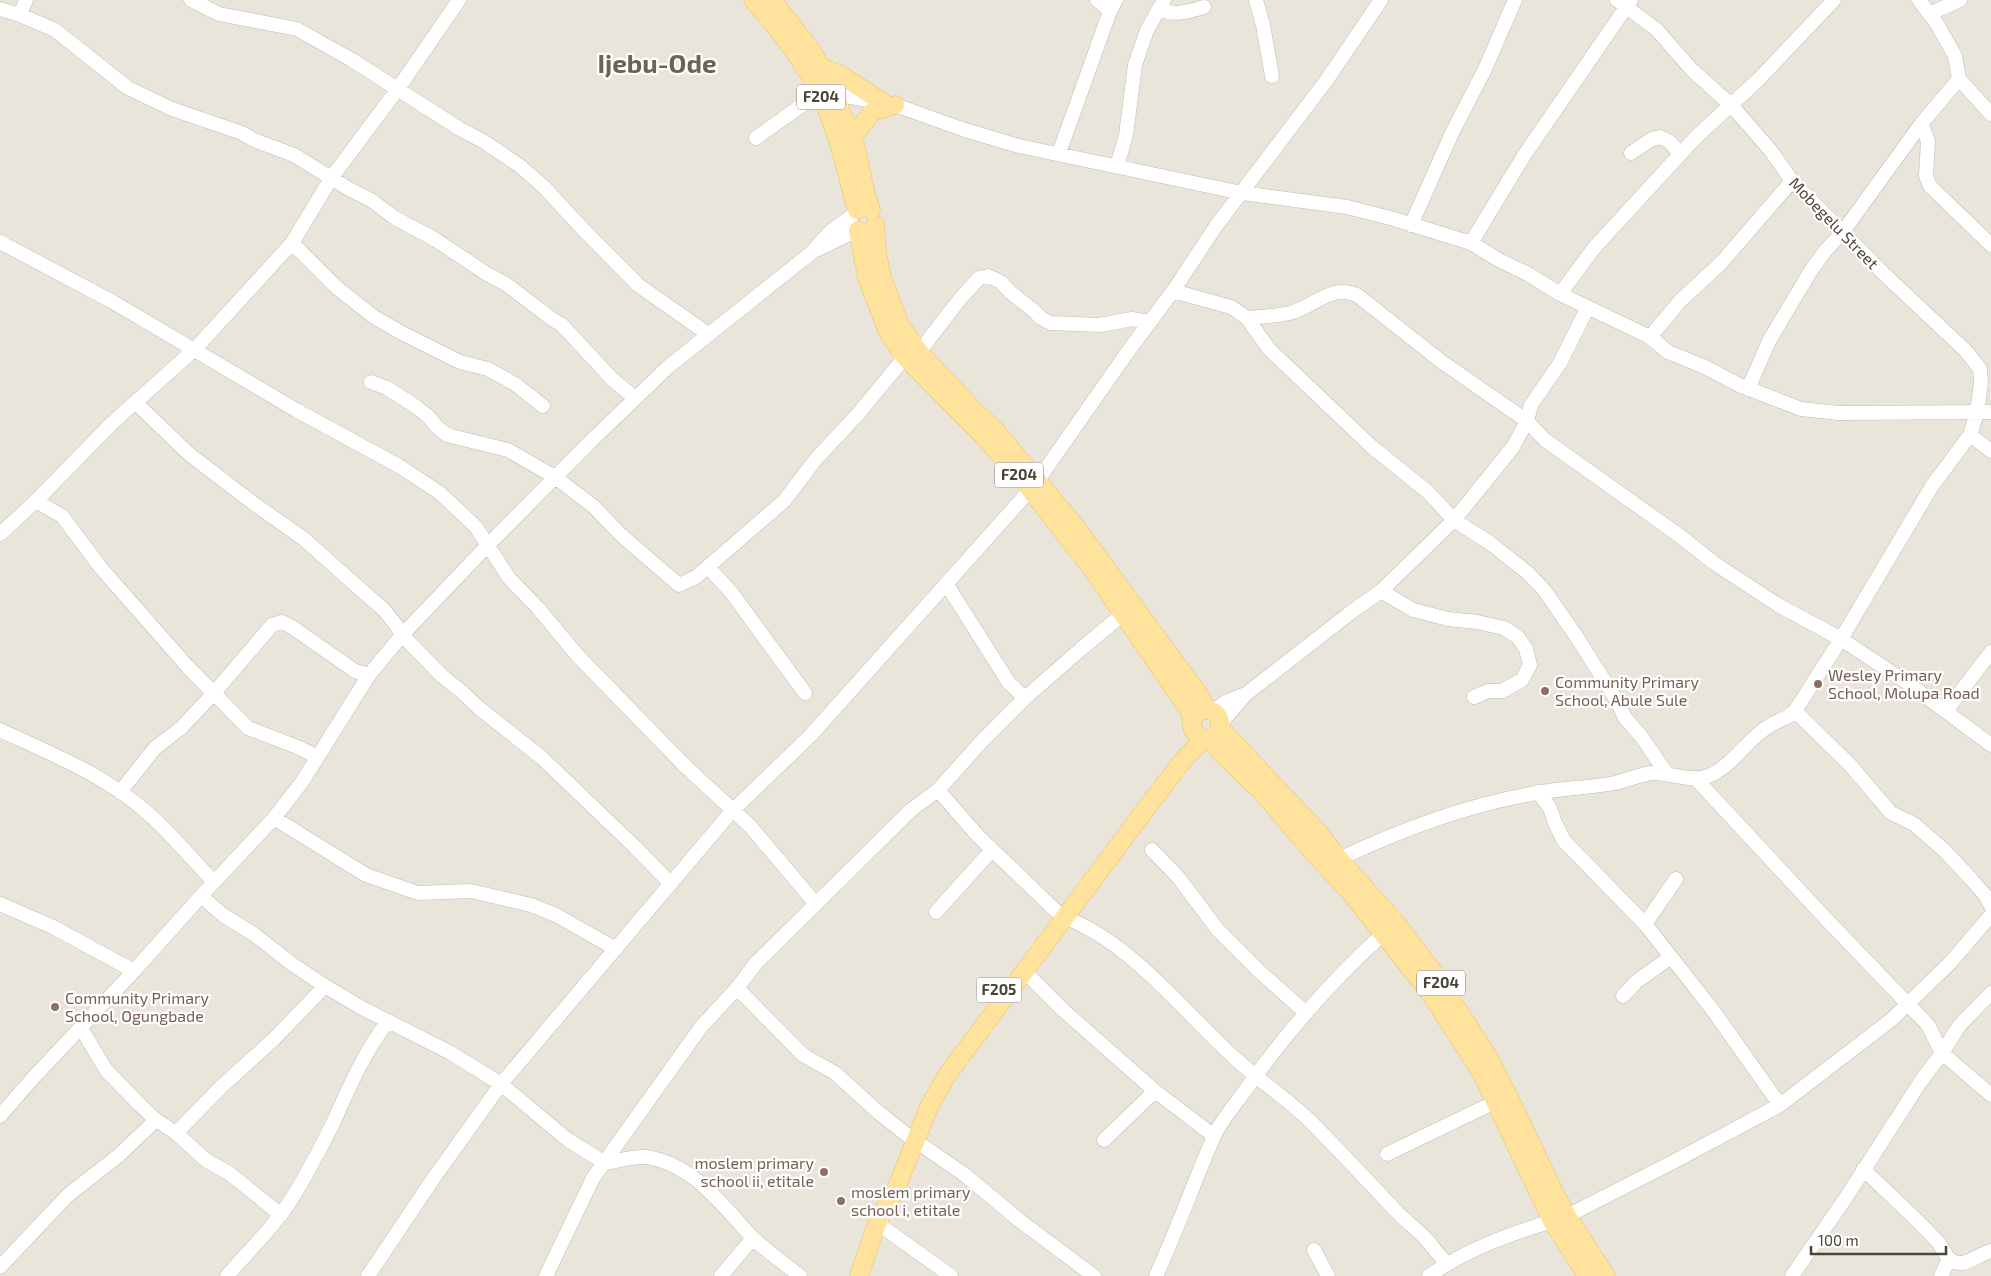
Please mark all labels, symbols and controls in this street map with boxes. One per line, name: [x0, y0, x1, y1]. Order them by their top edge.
district label: Ijebu-Ode: [597, 47, 717, 78]
road number: F204: [797, 84, 845, 110]
street label: Mobegelu Street: [1786, 173, 1883, 272]
road number: F204: [995, 462, 1043, 488]
place label: Wesley Primary School, Molupa Road: [1828, 665, 1980, 702]
place label: Community Primary School, Abule Sule: [1555, 672, 1699, 709]
marker: Wesley Primary School, Molupa Road: [1812, 678, 1824, 690]
marker: Community Primary School, Abule Sule: [1539, 685, 1551, 697]
road number: F204: [1417, 970, 1465, 996]
road number: F205: [976, 978, 1022, 1002]
place label: Community Primary School, Ogungbade: [65, 988, 209, 1025]
marker: Community Primary School, Ogungbade: [49, 1001, 61, 1013]
place label: moslem primary school ii, etitale: [694, 1153, 815, 1190]
marker: moslem primary school ii, etitale: [818, 1166, 830, 1178]
place label: moslem primary school i, etitale: [851, 1182, 971, 1219]
marker: moslem primary school i, etitale: [835, 1195, 847, 1207]
scale bar: [1811, 1224, 1946, 1256]
text: 100 m: [1818, 1231, 1859, 1249]

